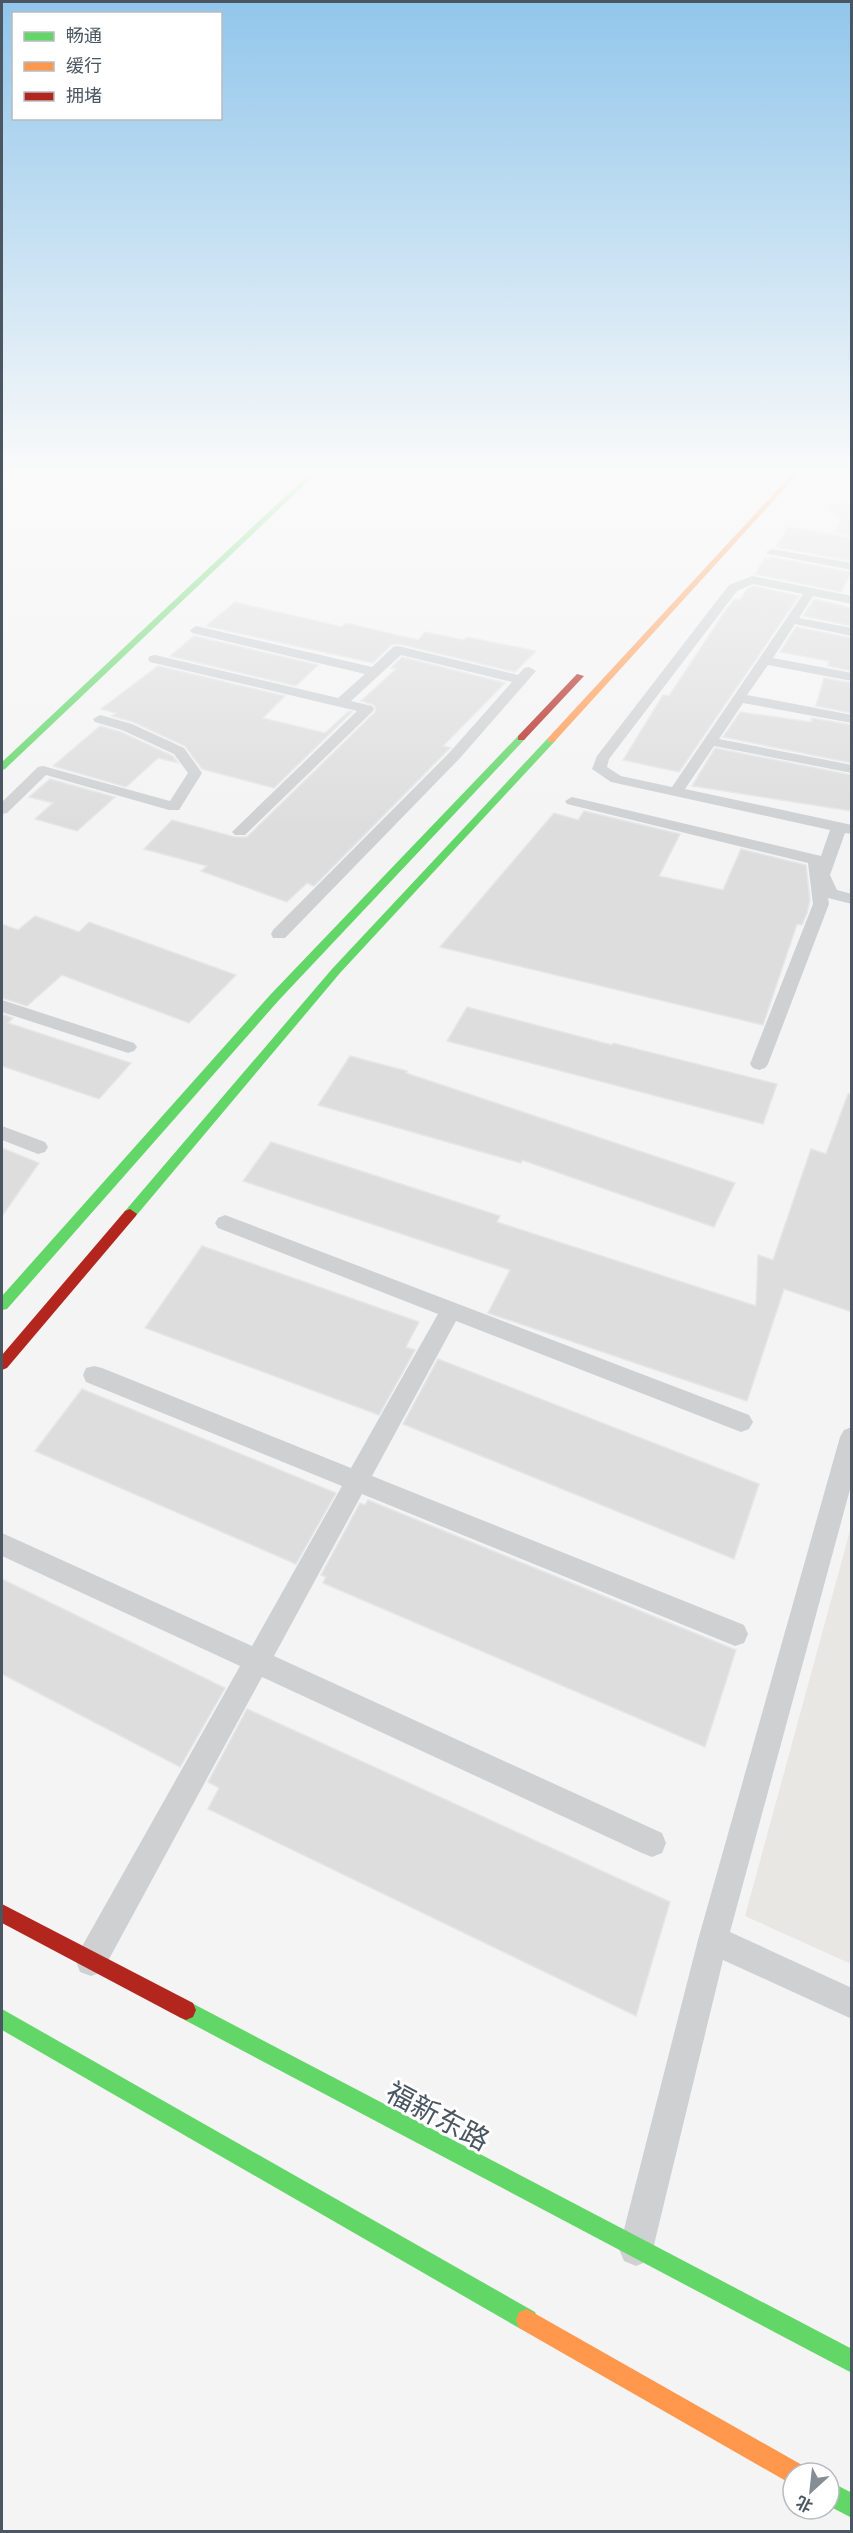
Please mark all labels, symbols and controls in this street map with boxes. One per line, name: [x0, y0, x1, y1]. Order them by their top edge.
legend: [12, 12, 222, 120]
text: 畅通: [66, 23, 102, 49]
text: 缓行: [66, 53, 102, 79]
text: 拥堵: [66, 83, 102, 109]
street label: 福新东路: [379, 2072, 497, 2161]
north arrow: [781, 2461, 841, 2521]
text: 北: [792, 2490, 817, 2518]

